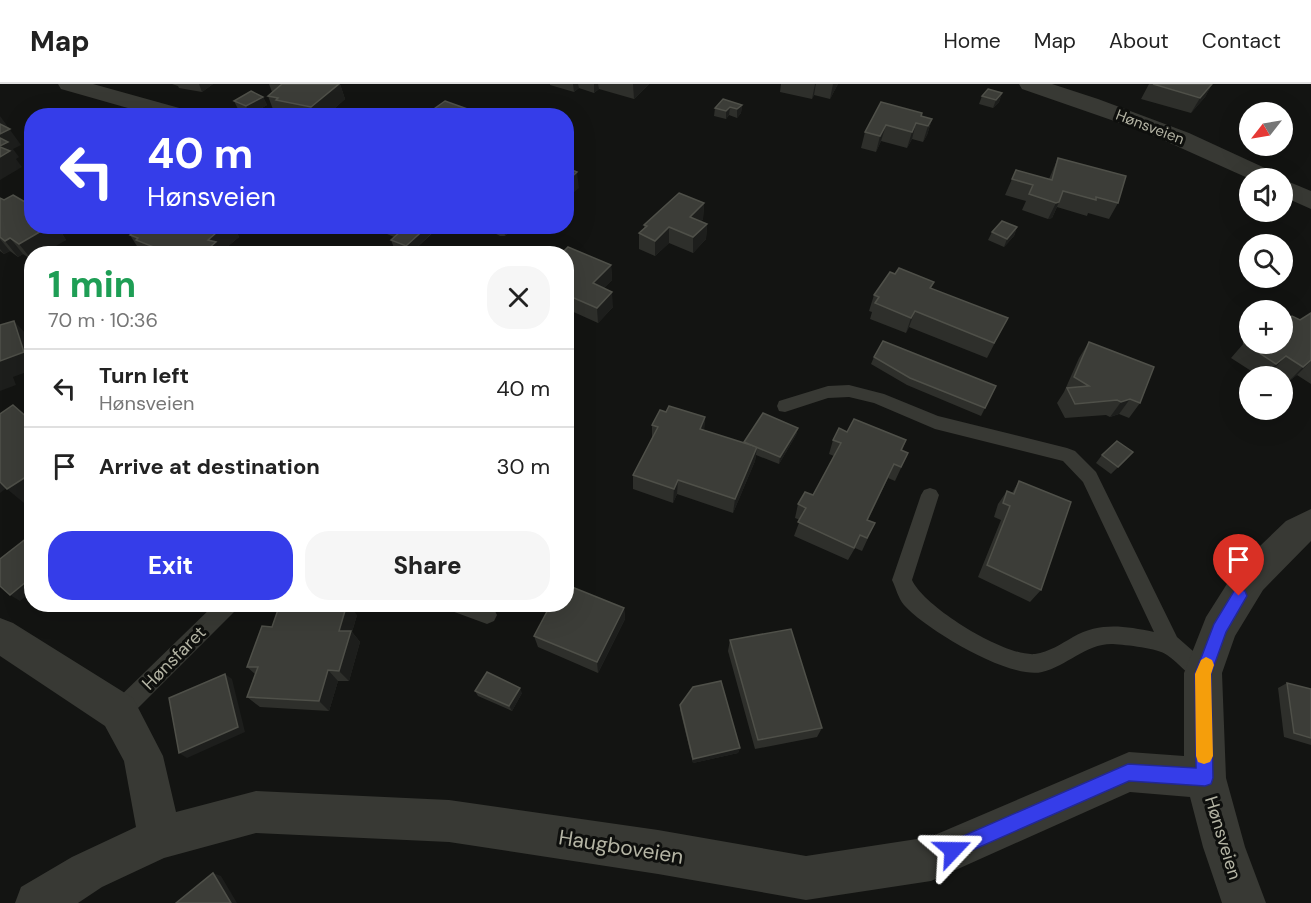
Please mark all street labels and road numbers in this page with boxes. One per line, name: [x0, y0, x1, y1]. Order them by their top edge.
street label: Hønsveien: [1113, 105, 1187, 149]
street label: Hønsfaret: [137, 621, 211, 695]
street label: Hønsveien: [1199, 793, 1247, 883]
street label: Haugboveien: [557, 823, 685, 871]

